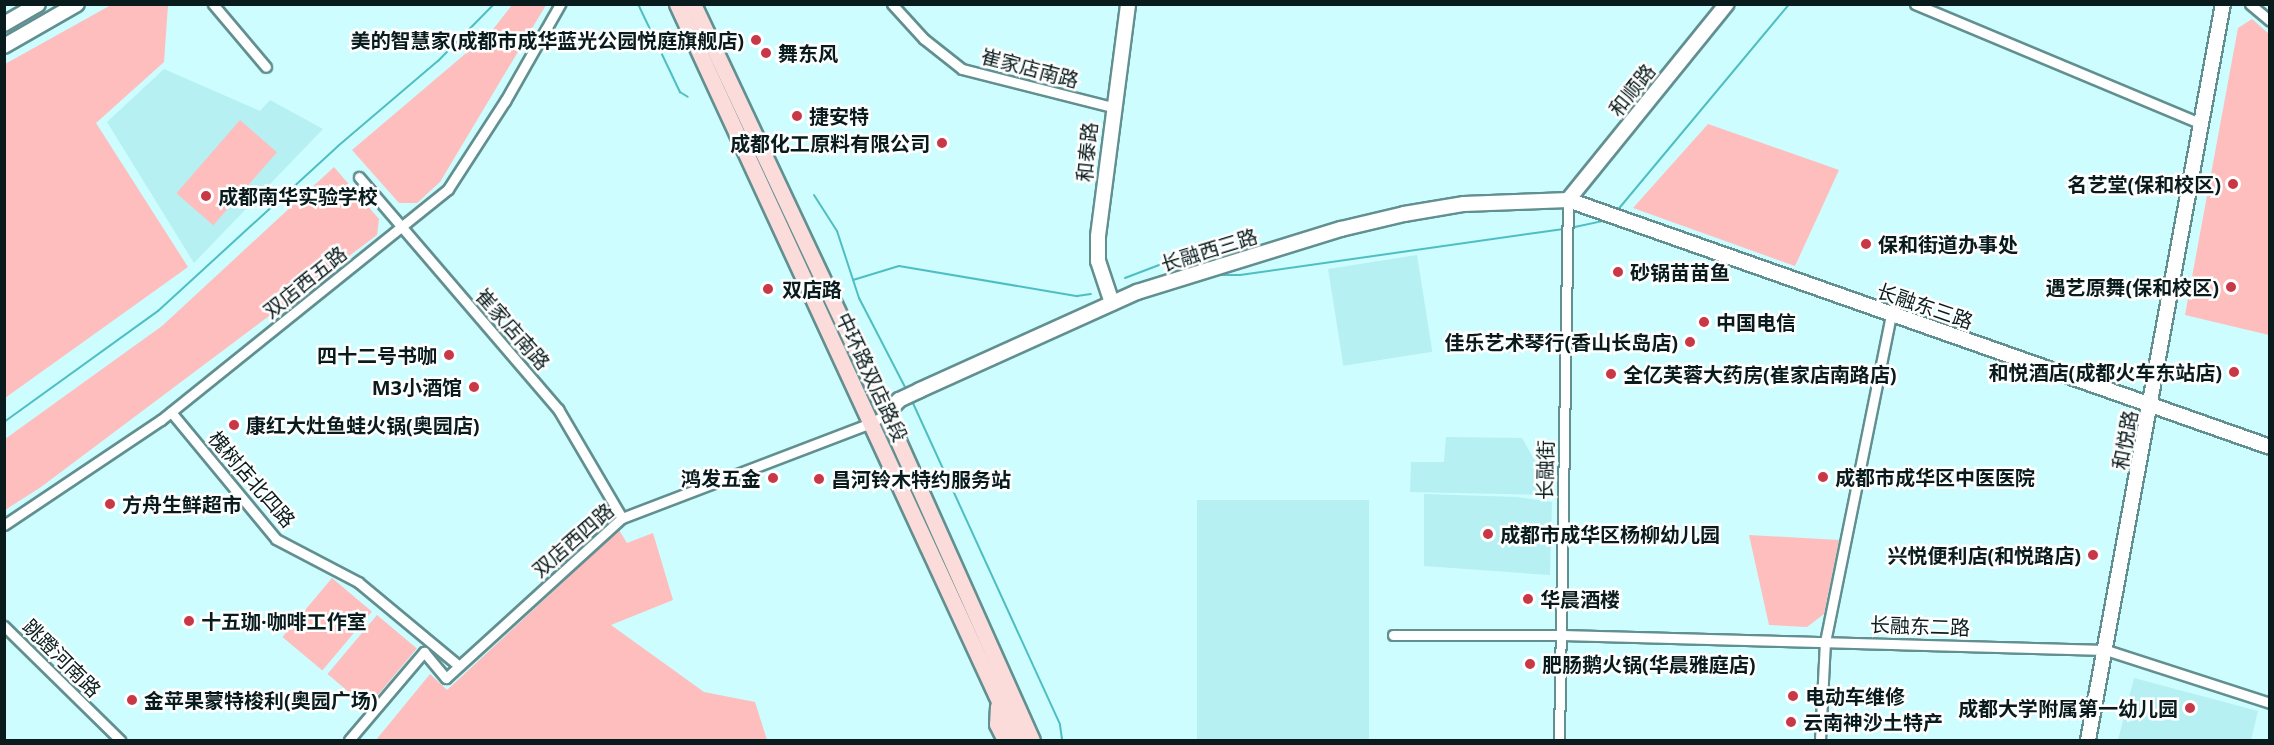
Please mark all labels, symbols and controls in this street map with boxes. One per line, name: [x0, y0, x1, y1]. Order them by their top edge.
place label: 美的智慧家(成都市成华蓝光公园悦庭旗舰店): [350, 28, 744, 52]
marker: 美的智慧家(成都市成华蓝光公园悦庭旗舰店): [749, 33, 763, 47]
place label: 舞东风: [778, 41, 838, 65]
street label: 崔家店南路: [979, 43, 1081, 93]
marker: 舞东风: [759, 46, 773, 60]
street label: 和顺路: [1604, 59, 1660, 121]
place label: 捷安特: [809, 104, 869, 128]
marker: 捷安特: [790, 109, 804, 123]
street label: 和泰路: [1072, 121, 1102, 183]
place label: 成都化工原料有限公司: [730, 131, 930, 155]
marker: 成都化工原料有限公司: [935, 136, 949, 150]
place label: 名艺堂(保和校区): [2067, 172, 2221, 196]
marker: 名艺堂(保和校区): [2226, 177, 2240, 191]
place label: 成都南华实验学校: [218, 184, 378, 208]
marker: 成都南华实验学校: [199, 189, 213, 203]
street label: 长融西三路: [1158, 224, 1260, 276]
place label: 保和街道办事处: [1878, 232, 2018, 256]
marker: 保和街道办事处: [1859, 237, 1873, 251]
street label: 双店西五路: [259, 241, 351, 323]
place label: 砂锅苗苗鱼: [1630, 260, 1730, 284]
marker: 砂锅苗苗鱼: [1611, 265, 1625, 279]
place label: 遇艺原舞(保和校区): [2045, 275, 2219, 299]
place label: 双店路: [782, 277, 842, 301]
street label: 长融东三路: [1874, 278, 1976, 334]
marker: 双店路: [759, 280, 777, 298]
marker: 遇艺原舞(保和校区): [2224, 280, 2238, 294]
street label: 崔家店南路: [471, 283, 555, 375]
street label: 中环路双店路段: [832, 308, 912, 446]
place label: 中国电信: [1716, 310, 1796, 334]
marker: 中国电信: [1697, 315, 1711, 329]
place label: 佳乐艺术琴行(香山长岛店): [1444, 330, 1678, 354]
marker: 佳乐艺术琴行(香山长岛店): [1683, 335, 1697, 349]
place label: 四十二号书咖: [317, 343, 437, 367]
marker: 四十二号书咖: [442, 348, 456, 362]
place label: 和悦酒店(成都火车东站店): [1988, 360, 2222, 384]
place label: 全亿芙蓉大药房(崔家店南路店): [1623, 362, 1897, 386]
marker: 和悦酒店(成都火车东站店): [2227, 365, 2241, 379]
marker: 全亿芙蓉大药房(崔家店南路店): [1604, 367, 1618, 381]
place label: M3小酒馆: [372, 375, 462, 399]
marker: M3小酒馆: [467, 380, 481, 394]
street label: 和悦路: [2107, 408, 2143, 472]
place label: 康红大灶鱼蛙火锅(奥园店): [246, 413, 480, 437]
marker: 康红大灶鱼蛙火锅(奥园店): [227, 418, 241, 432]
street label: 槐树店北四路: [204, 426, 300, 532]
street label: 长融街: [1532, 440, 1558, 500]
place label: 成都市成华区中医医院: [1835, 465, 2035, 489]
place label: 鸿发五金: [681, 466, 761, 490]
place label: 昌河铃木特约服务站: [831, 467, 1011, 491]
marker: 成都市成华区中医医院: [1816, 470, 1830, 484]
marker: 鸿发五金: [766, 471, 780, 485]
marker: 昌河铃木特约服务站: [812, 472, 826, 486]
place label: 方舟生鲜超市: [122, 492, 242, 516]
marker: 方舟生鲜超市: [103, 497, 117, 511]
street label: 双店西四路: [527, 498, 619, 582]
place label: 成都市成华区杨柳幼儿园: [1500, 522, 1720, 546]
marker: 成都市成华区杨柳幼儿园: [1481, 527, 1495, 541]
place label: 兴悦便利店(和悦路店): [1887, 543, 2081, 567]
marker: 兴悦便利店(和悦路店): [2086, 548, 2100, 562]
place label: 华晨酒楼: [1540, 587, 1620, 611]
marker: 华晨酒楼: [1521, 592, 1535, 606]
place label: 十五珈·咖啡工作室: [201, 609, 367, 633]
street label: 长融东二路: [1870, 612, 1970, 640]
street label: 跳蹬河南路: [18, 614, 106, 702]
marker: 十五珈·咖啡工作室: [182, 614, 196, 628]
place label: 肥肠鹅火锅(华晨雅庭店): [1542, 652, 1756, 676]
marker: 肥肠鹅火锅(华晨雅庭店): [1523, 657, 1537, 671]
place label: 电动车维修: [1805, 684, 1905, 708]
place label: 金苹果蒙特梭利(奥园广场): [144, 688, 378, 712]
marker: 电动车维修: [1786, 689, 1800, 703]
marker: 金苹果蒙特梭利(奥园广场): [125, 693, 139, 707]
place label: 成都大学附属第一幼儿园: [1958, 696, 2178, 720]
marker: 成都大学附属第一幼儿园: [2183, 701, 2197, 715]
place label: 云南神沙土特产: [1803, 710, 1943, 734]
marker: 云南神沙土特产: [1784, 715, 1798, 729]

